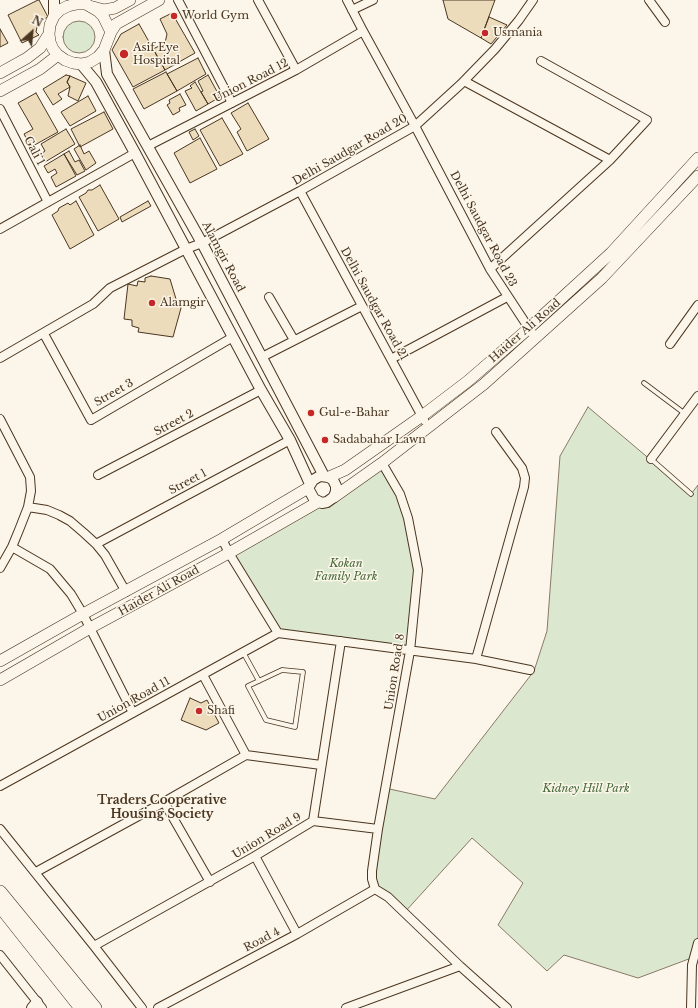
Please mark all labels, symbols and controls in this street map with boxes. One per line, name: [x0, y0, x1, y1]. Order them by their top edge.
place label: World Gym: [182, 9, 249, 23]
marker: World Gym: [169, 11, 179, 21]
north arrow: [12, 12, 52, 52]
text: N: [30, 13, 45, 30]
place label: Usmania: [493, 26, 542, 40]
marker: Usmania: [480, 28, 490, 38]
place label: Asif Eye Hospital: [133, 41, 180, 67]
marker: Asif Eye Hospital: [118, 48, 130, 60]
street label: Union Road 12: [211, 56, 291, 106]
street label: Delhi Saudgar Road 20: [290, 112, 410, 188]
street label: Gali 1: [21, 134, 47, 168]
street label: Delhi Saudgar Road 23: [447, 169, 519, 289]
street label: Alamgir Road: [199, 219, 247, 295]
street label: Delhi Saudgar Road 21: [337, 245, 411, 363]
place label: Alamgir: [160, 296, 206, 310]
street label: Haider Ali Road: [487, 296, 563, 366]
marker: Alamgir: [147, 298, 157, 308]
street label: Street 3: [92, 377, 136, 409]
place label: Gul-e-Bahar: [319, 406, 389, 420]
street label: Street 2: [152, 407, 196, 439]
marker: Gul-e-Bahar: [306, 408, 316, 418]
place label: Sadabahar Lawn: [333, 433, 426, 447]
marker: Sadabahar Lawn: [320, 435, 330, 445]
street label: Street 1: [167, 467, 209, 497]
park label: Kokan Family Park: [315, 557, 377, 583]
street label: Haider Ali Road: [116, 563, 202, 619]
street label: Union Road 8: [382, 633, 408, 711]
street label: Union Road 11: [96, 675, 172, 725]
place label: Shafi: [207, 704, 235, 718]
marker: Shafi: [194, 706, 204, 716]
park label: Kidney Hill Park: [542, 782, 630, 796]
district label: Traders Cooperative Housing Society: [97, 794, 227, 822]
street label: Union Road 9: [230, 810, 304, 862]
street label: Road 4: [242, 925, 282, 955]

